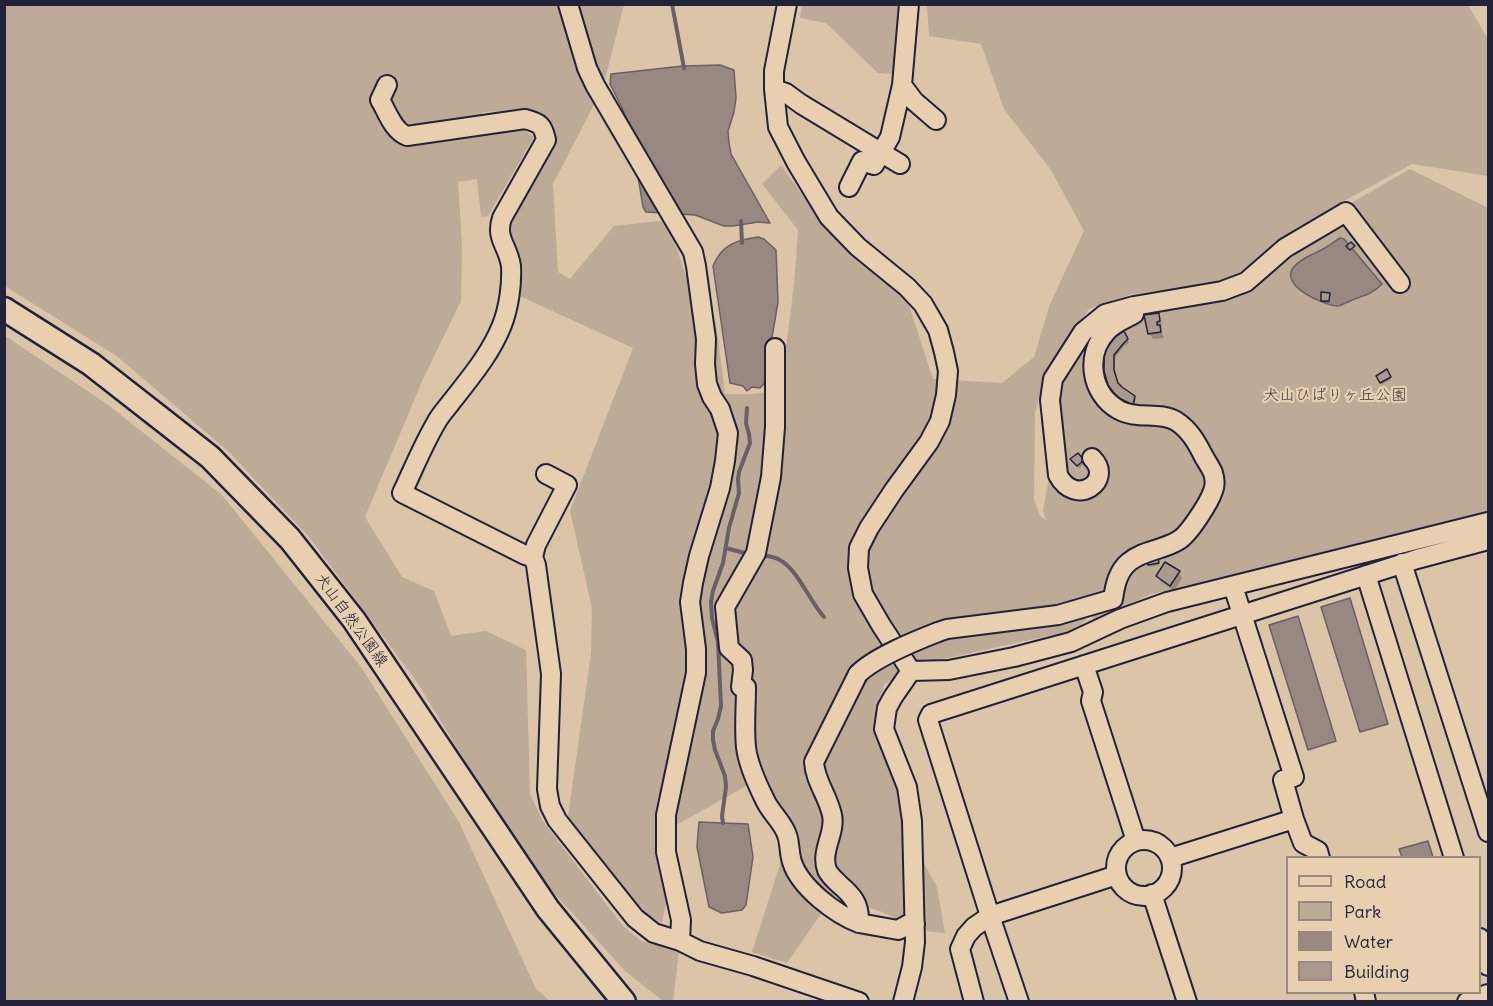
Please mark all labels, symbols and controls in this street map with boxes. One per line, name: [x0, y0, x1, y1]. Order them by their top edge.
park label: 犬山ひばりヶ丘公園: [1263, 385, 1407, 405]
street label: 犬山自然公園線: [310, 569, 392, 671]
legend: [1286, 856, 1481, 994]
text: Road: [1344, 870, 1386, 893]
text: Park: [1344, 900, 1381, 923]
text: Water: [1344, 930, 1393, 953]
text: Building: [1344, 960, 1409, 983]

